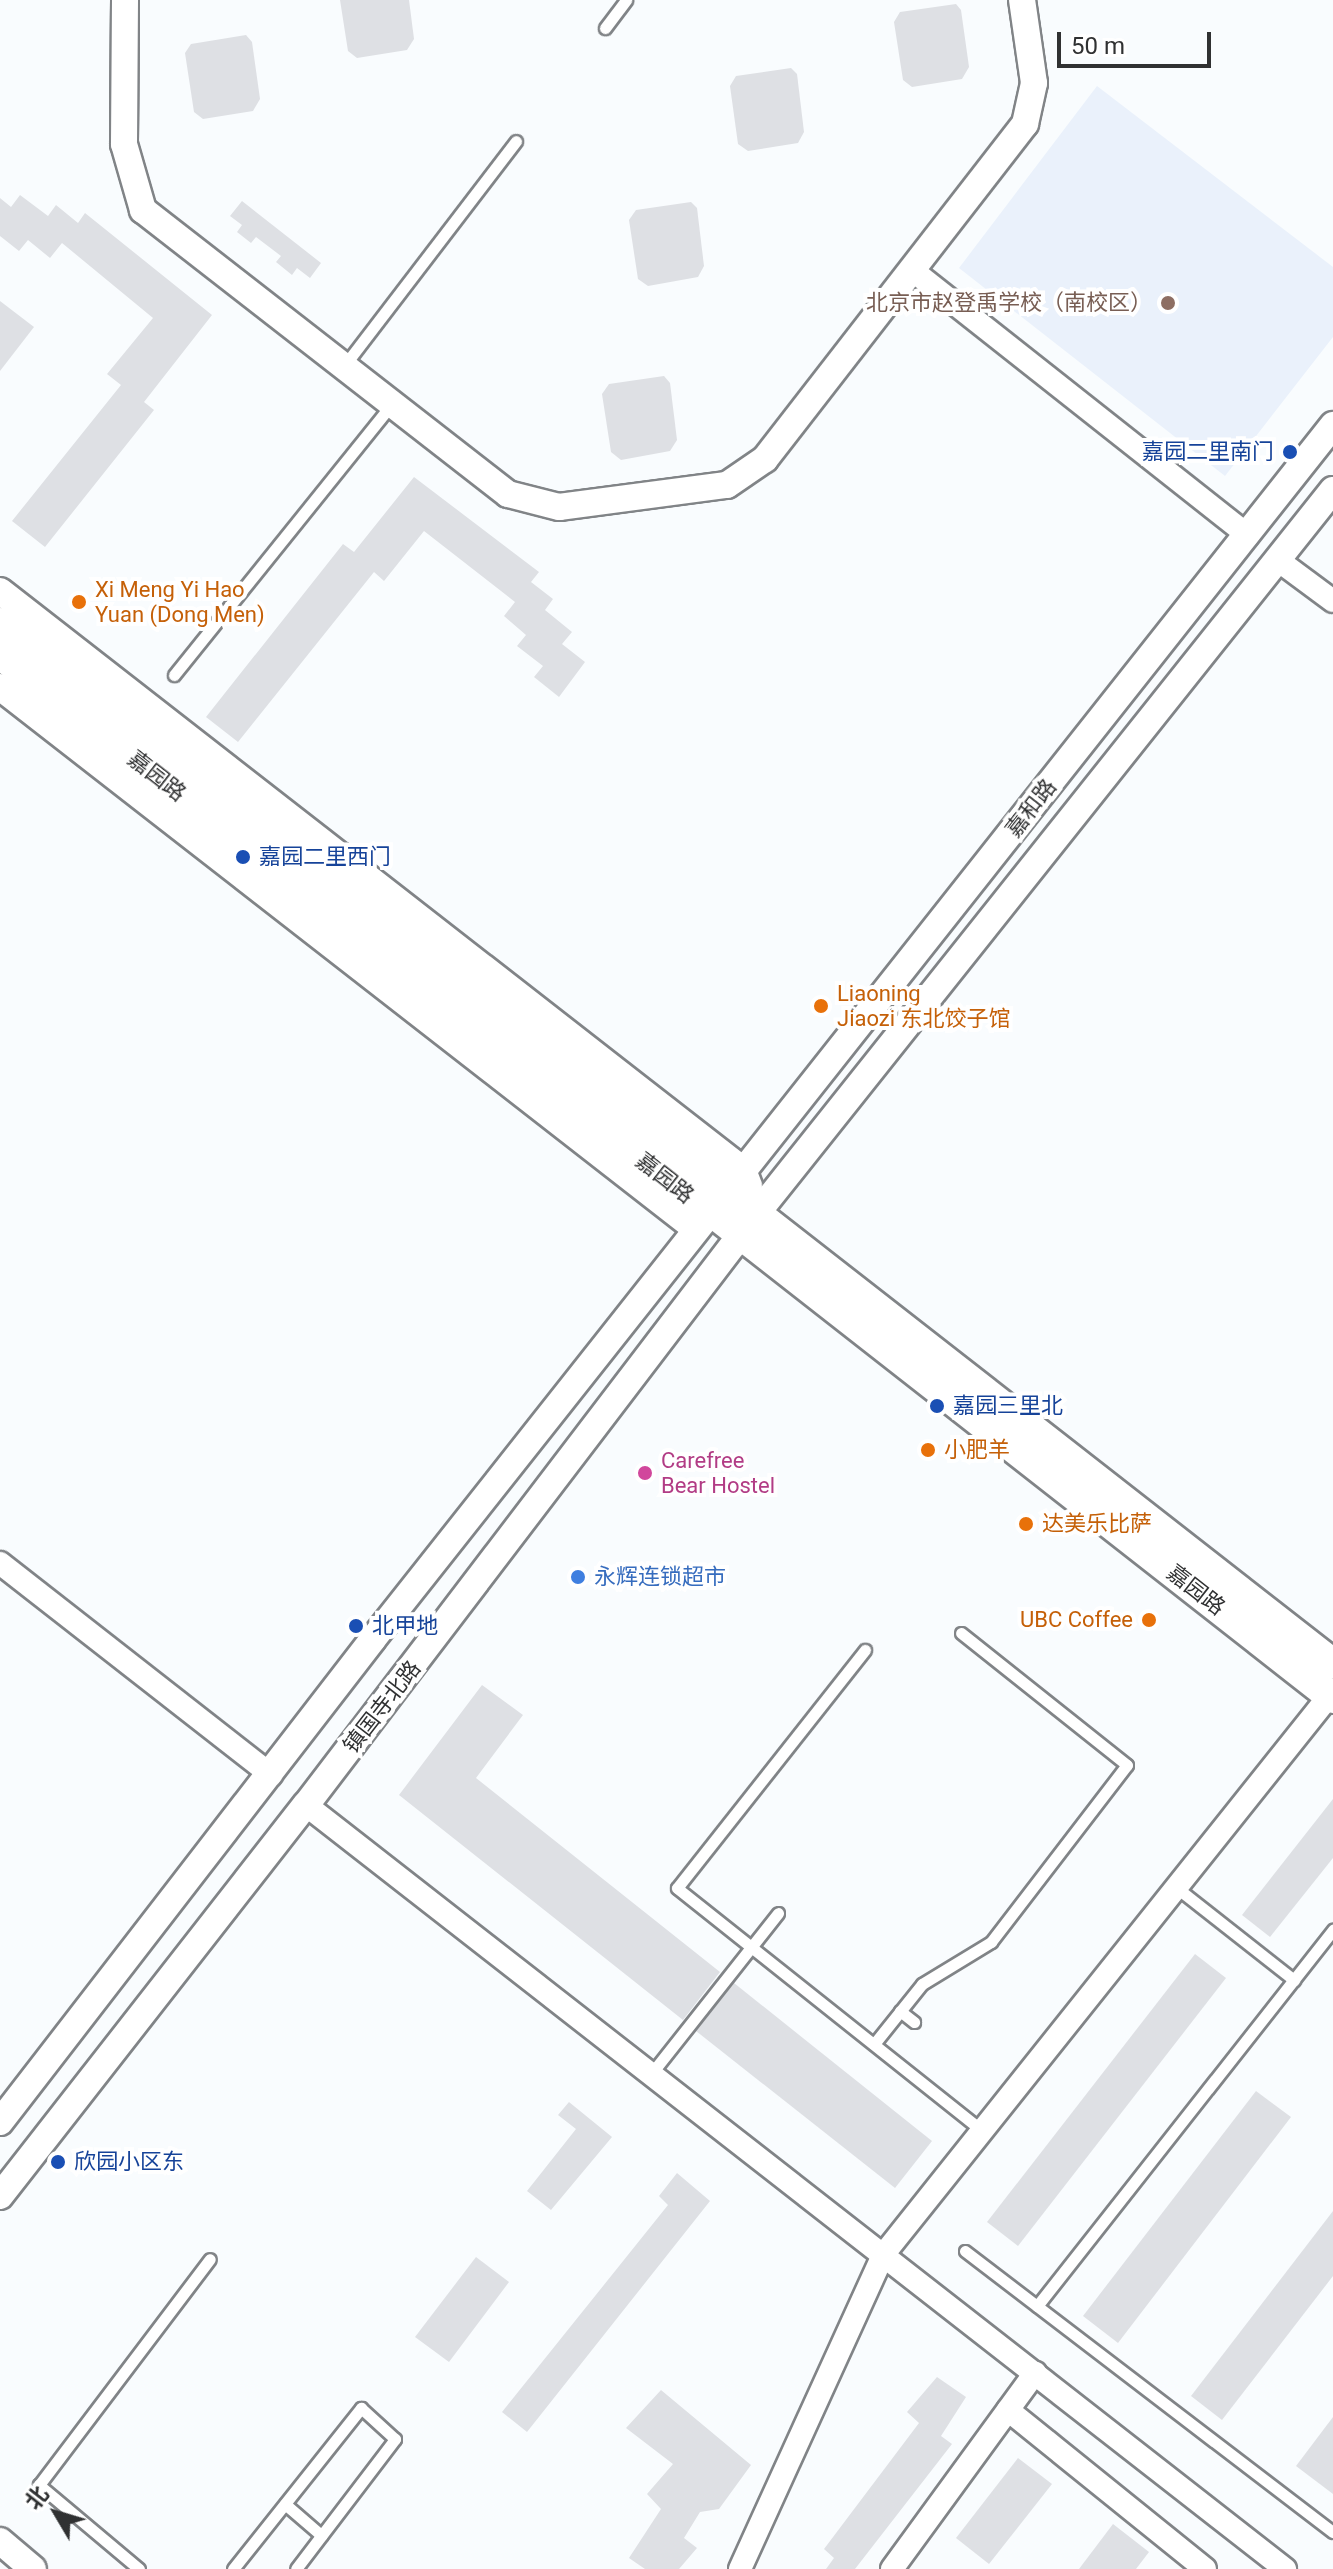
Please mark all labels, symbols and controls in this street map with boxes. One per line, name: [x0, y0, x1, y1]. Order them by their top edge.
scale bar: [1061, 16, 1215, 66]
text: 50 m: [1071, 32, 1125, 60]
place label: 北京市赵登禹学校（南校区）: [866, 290, 1152, 316]
marker: 北京市赵登禹学校（南校区）: [1159, 294, 1177, 312]
place label: 嘉园二里南门: [1142, 439, 1274, 465]
marker: 嘉园二里南门: [1281, 443, 1299, 461]
place label: Xi Meng Yi Hao Yuan (Dong Men): [95, 576, 265, 628]
marker: Xi Meng Yi Hao Yuan (Dong Men): [70, 593, 88, 611]
street label: 嘉园路: [123, 745, 191, 807]
street label: 嘉和路: [1000, 774, 1062, 842]
place label: 嘉园二里西门: [259, 844, 391, 870]
marker: 嘉园二里西门: [234, 848, 252, 866]
place label: Liaoning Jiaozi 东北饺子馆: [837, 980, 1011, 1032]
marker: Liaoning Jiaozi 东北饺子馆: [812, 997, 830, 1015]
street label: 嘉园路: [631, 1147, 699, 1209]
place label: 嘉园三里北: [953, 1393, 1063, 1419]
marker: 嘉园三里北: [928, 1397, 946, 1415]
place label: 小肥羊: [944, 1437, 1010, 1463]
marker: 小肥羊: [919, 1441, 937, 1459]
place label: Carefree Bear Hostel: [661, 1447, 775, 1498]
marker: Carefree Bear Hostel: [636, 1464, 654, 1482]
place label: 达美乐比萨: [1042, 1511, 1152, 1537]
marker: 达美乐比萨: [1017, 1515, 1035, 1533]
street label: 嘉园路: [1162, 1559, 1230, 1621]
place label: 永辉连锁超市: [594, 1564, 726, 1590]
marker: 永辉连锁超市: [569, 1568, 587, 1586]
place label: UBC Coffee: [1020, 1607, 1133, 1633]
marker: UBC Coffee: [1140, 1611, 1158, 1629]
place label: 北甲地: [372, 1613, 438, 1639]
marker: 北甲地: [347, 1617, 365, 1635]
street label: 镇国寺北路: [338, 1656, 426, 1758]
place label: 欣园小区东: [74, 2149, 184, 2175]
marker: 欣园小区东: [49, 2153, 67, 2171]
north arrow: [16, 2473, 96, 2553]
text: 北: [20, 2482, 53, 2514]

